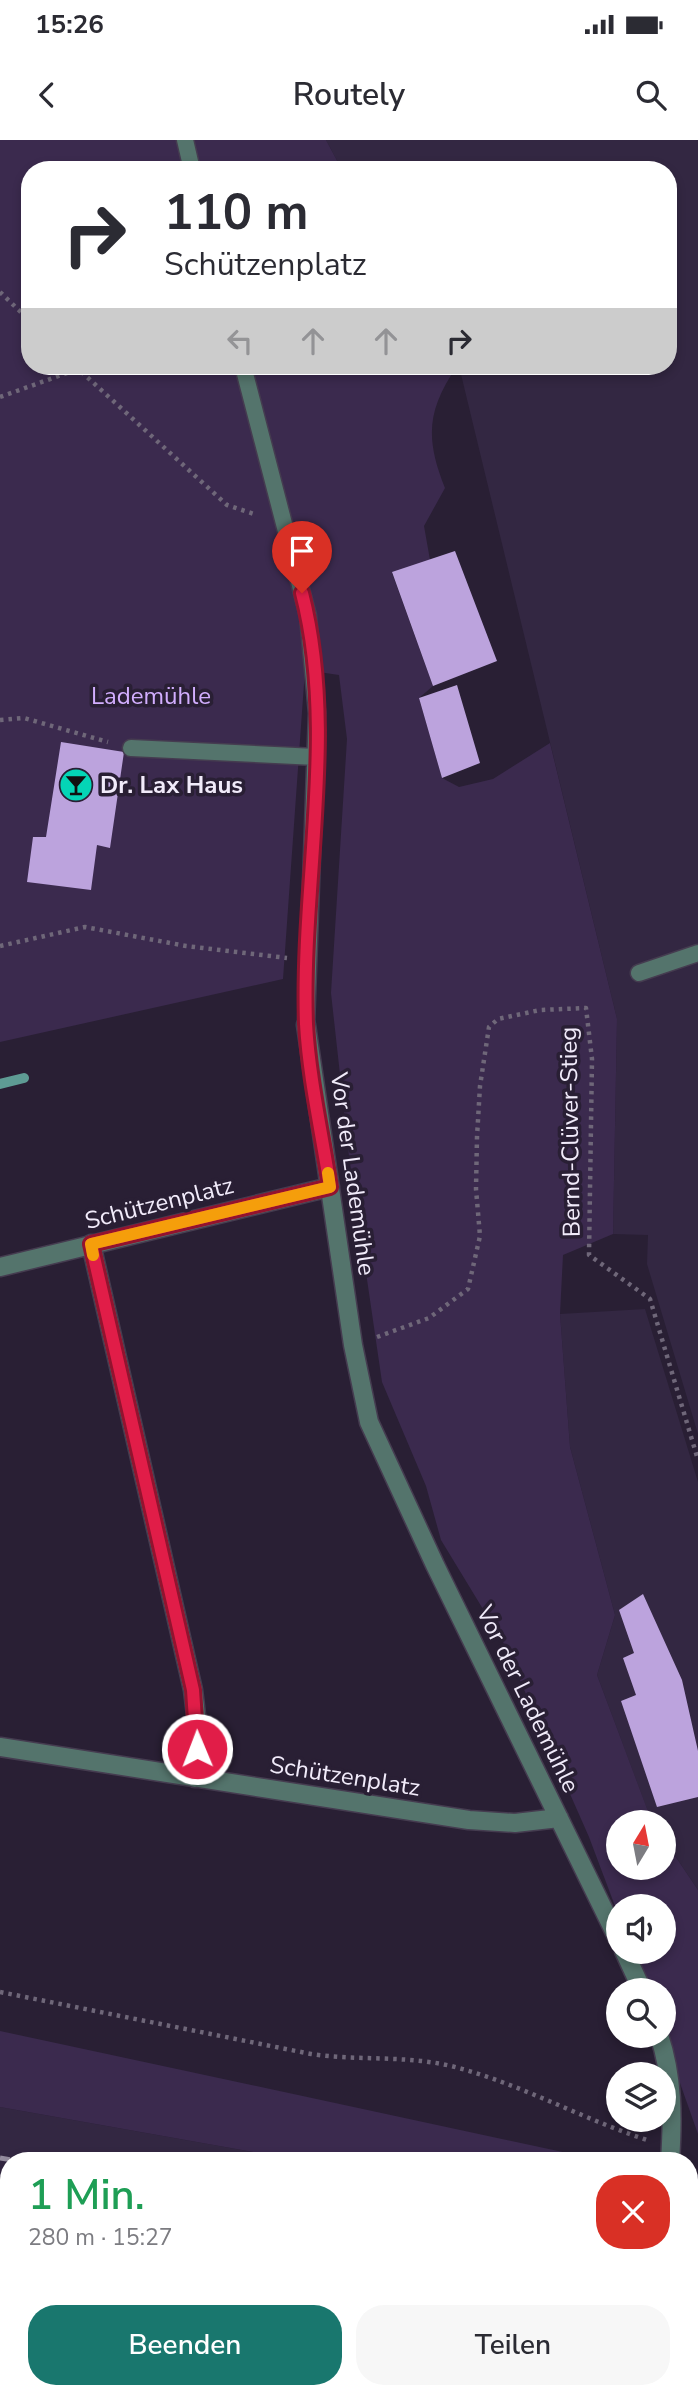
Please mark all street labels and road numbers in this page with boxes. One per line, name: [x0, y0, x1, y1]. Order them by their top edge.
street label: Bernd-Clüver-Stieg: [552, 1027, 588, 1237]
street label: Vor der Lademühle: [323, 1069, 383, 1278]
street label: Schützenplatz: [81, 1169, 237, 1237]
street label: Vor der Lademühle: [468, 1599, 587, 1798]
street label: Schützenplatz: [267, 1748, 423, 1804]

